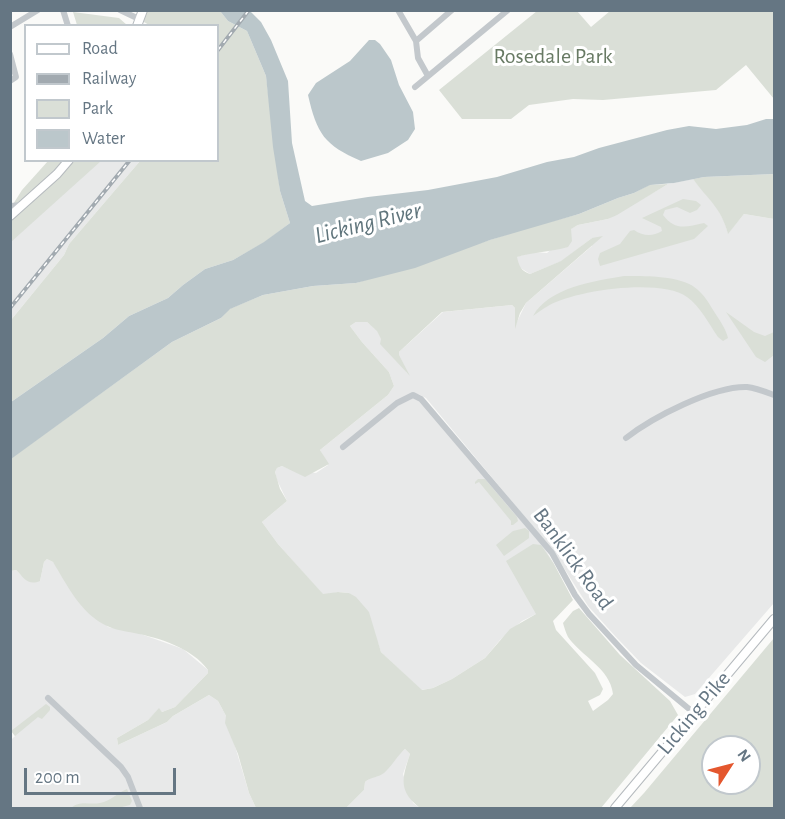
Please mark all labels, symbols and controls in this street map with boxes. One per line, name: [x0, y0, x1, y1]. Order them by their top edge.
legend: [24, 24, 219, 162]
text: Road: [82, 40, 118, 58]
park label: Rosedale Park: [493, 43, 613, 69]
text: Railway: [82, 70, 136, 88]
text: Park: [82, 100, 113, 118]
text: Water: [82, 130, 125, 148]
water label: Licking River: [312, 196, 424, 250]
street label: Banklick Road: [527, 503, 619, 615]
street label: Licking Pike: [652, 666, 736, 760]
north arrow: [701, 735, 761, 795]
text: N: [734, 746, 754, 765]
scale bar: [27, 756, 178, 794]
text: 200 m: [35, 769, 80, 787]

